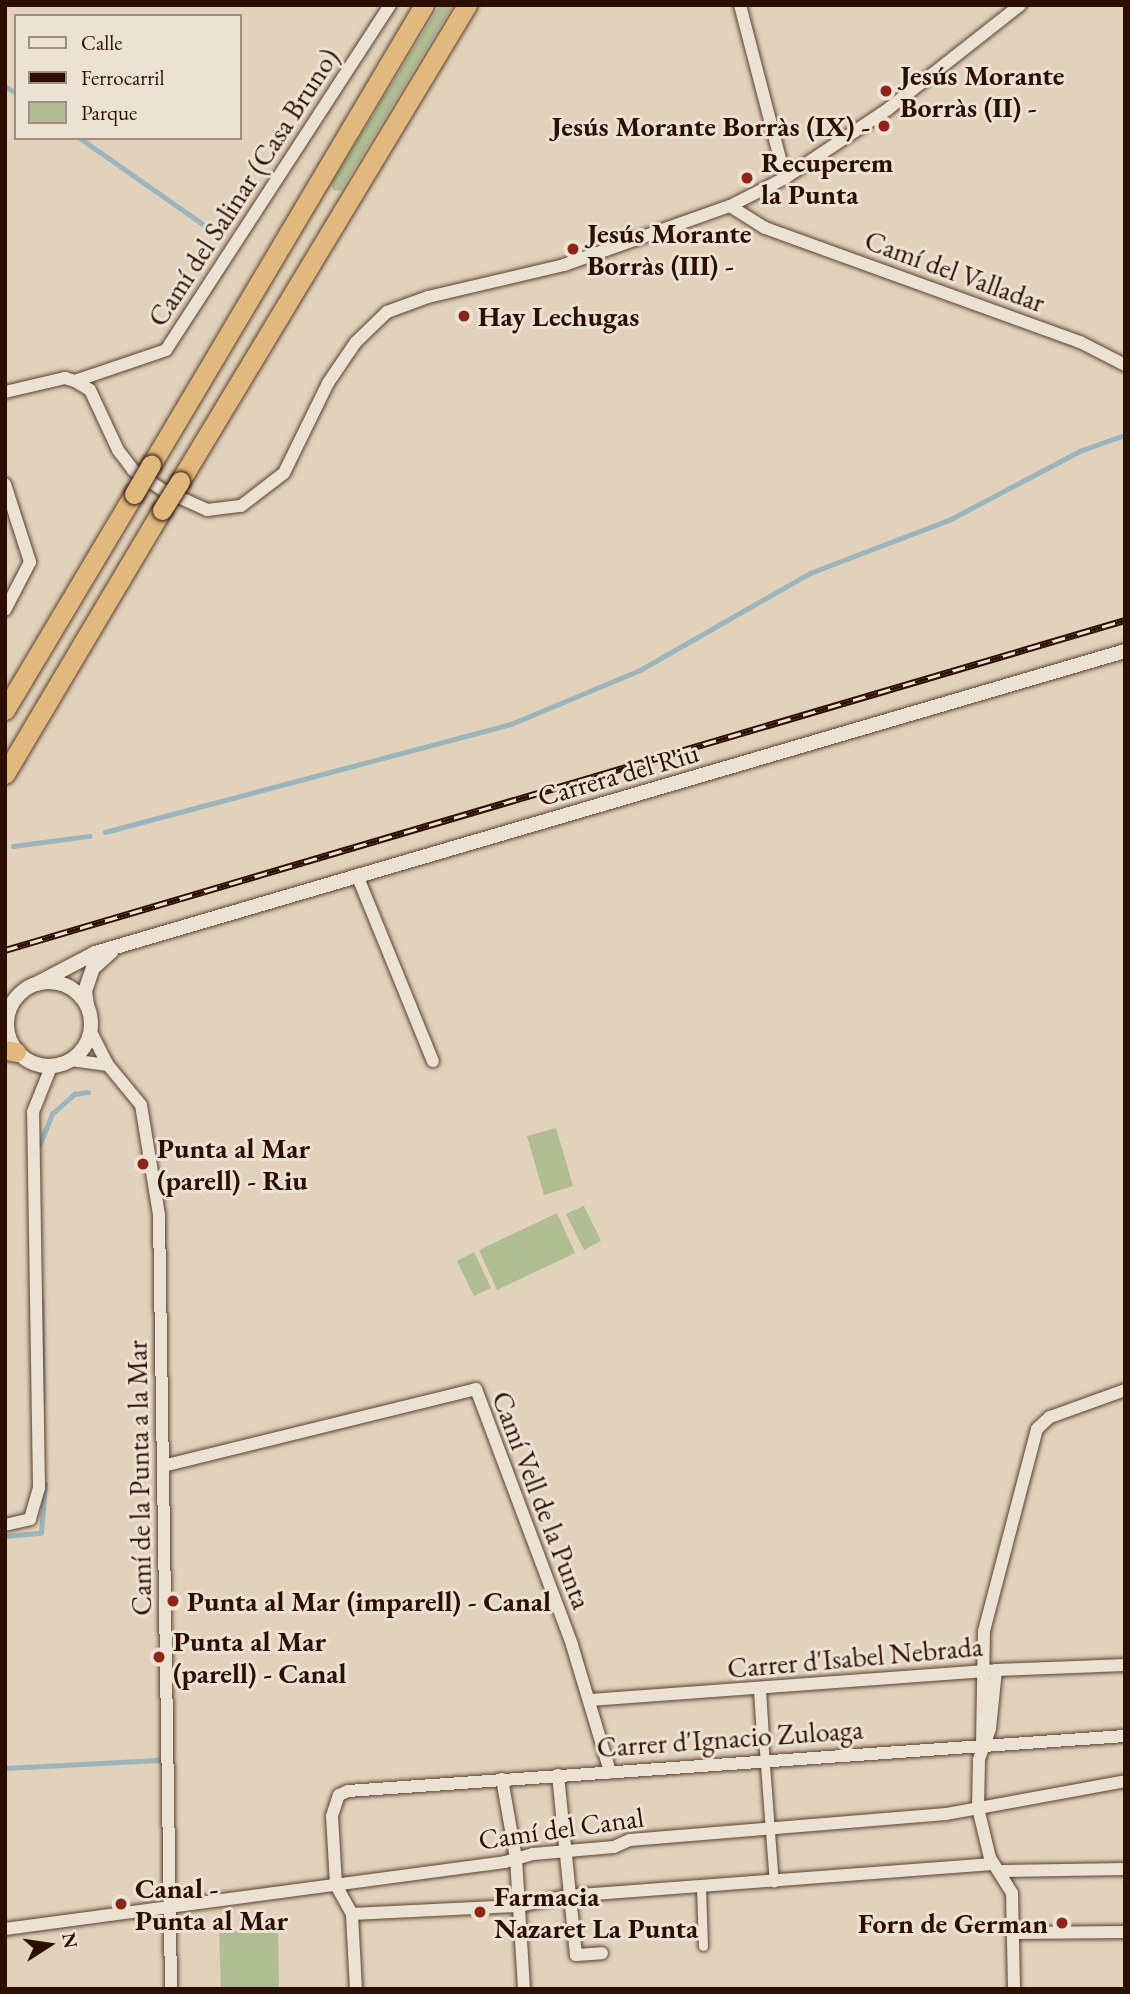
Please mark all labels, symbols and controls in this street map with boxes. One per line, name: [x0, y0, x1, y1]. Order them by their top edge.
legend: [14, 14, 242, 140]
text: Calle: [81, 29, 123, 56]
street label: Camí del Salinar (Casa Bruno): [140, 42, 346, 332]
place label: Jesús Morante Borràs (II) -: [900, 58, 1065, 124]
text: Ferrocarril: [81, 64, 165, 91]
marker: Jesús Morante Borràs (II) -: [878, 83, 894, 99]
text: Parque: [81, 99, 137, 126]
place label: Jesús Morante Borràs (IX) -: [551, 109, 870, 143]
marker: Jesús Morante Borràs (IX) -: [876, 118, 892, 134]
place label: Recuperem la Punta: [761, 145, 893, 211]
marker: Recuperem la Punta: [739, 170, 755, 186]
place label: Jesús Morante Borràs (III) -: [587, 216, 752, 282]
street label: Camí del Valladar: [860, 223, 1050, 319]
marker: Jesús Morante Borràs (III) -: [565, 241, 581, 257]
place label: Hay Lechugas: [478, 299, 639, 333]
marker: Hay Lechugas: [456, 308, 472, 324]
street label: Carrera del Riu: [534, 735, 702, 813]
place label: Punta al Mar (parell) - Riu: [157, 1131, 310, 1197]
marker: Punta al Mar (parell) - Riu: [135, 1156, 151, 1172]
street label: Camí de la Punta a la Mar: [120, 1340, 158, 1616]
street label: Camí Vell de la Punta: [485, 1386, 599, 1614]
place label: Punta al Mar (imparell) - Canal: [187, 1584, 551, 1618]
marker: Punta al Mar (imparell) - Canal: [165, 1593, 181, 1609]
place label: Punta al Mar (parell) - Canal: [173, 1624, 346, 1690]
street label: Carrer d'Isabel Nebrada: [726, 1629, 984, 1685]
marker: Punta al Mar (parell) - Canal: [151, 1649, 167, 1665]
street label: Carrer d'Ignacio Zuloaga: [596, 1712, 864, 1764]
street label: Camí del Canal: [476, 1800, 646, 1856]
place label: Canal - Punta al Mar: [135, 1871, 288, 1937]
place label: Farmacia Nazaret La Punta: [494, 1879, 698, 1945]
marker: Canal - Punta al Mar: [113, 1896, 129, 1912]
marker: Farmacia Nazaret La Punta: [472, 1904, 488, 1920]
place label: Forn de German: [858, 1906, 1048, 1940]
north arrow: [14, 1910, 84, 1980]
marker: Forn de German: [1054, 1915, 1070, 1931]
text: N: [56, 1930, 84, 1951]

